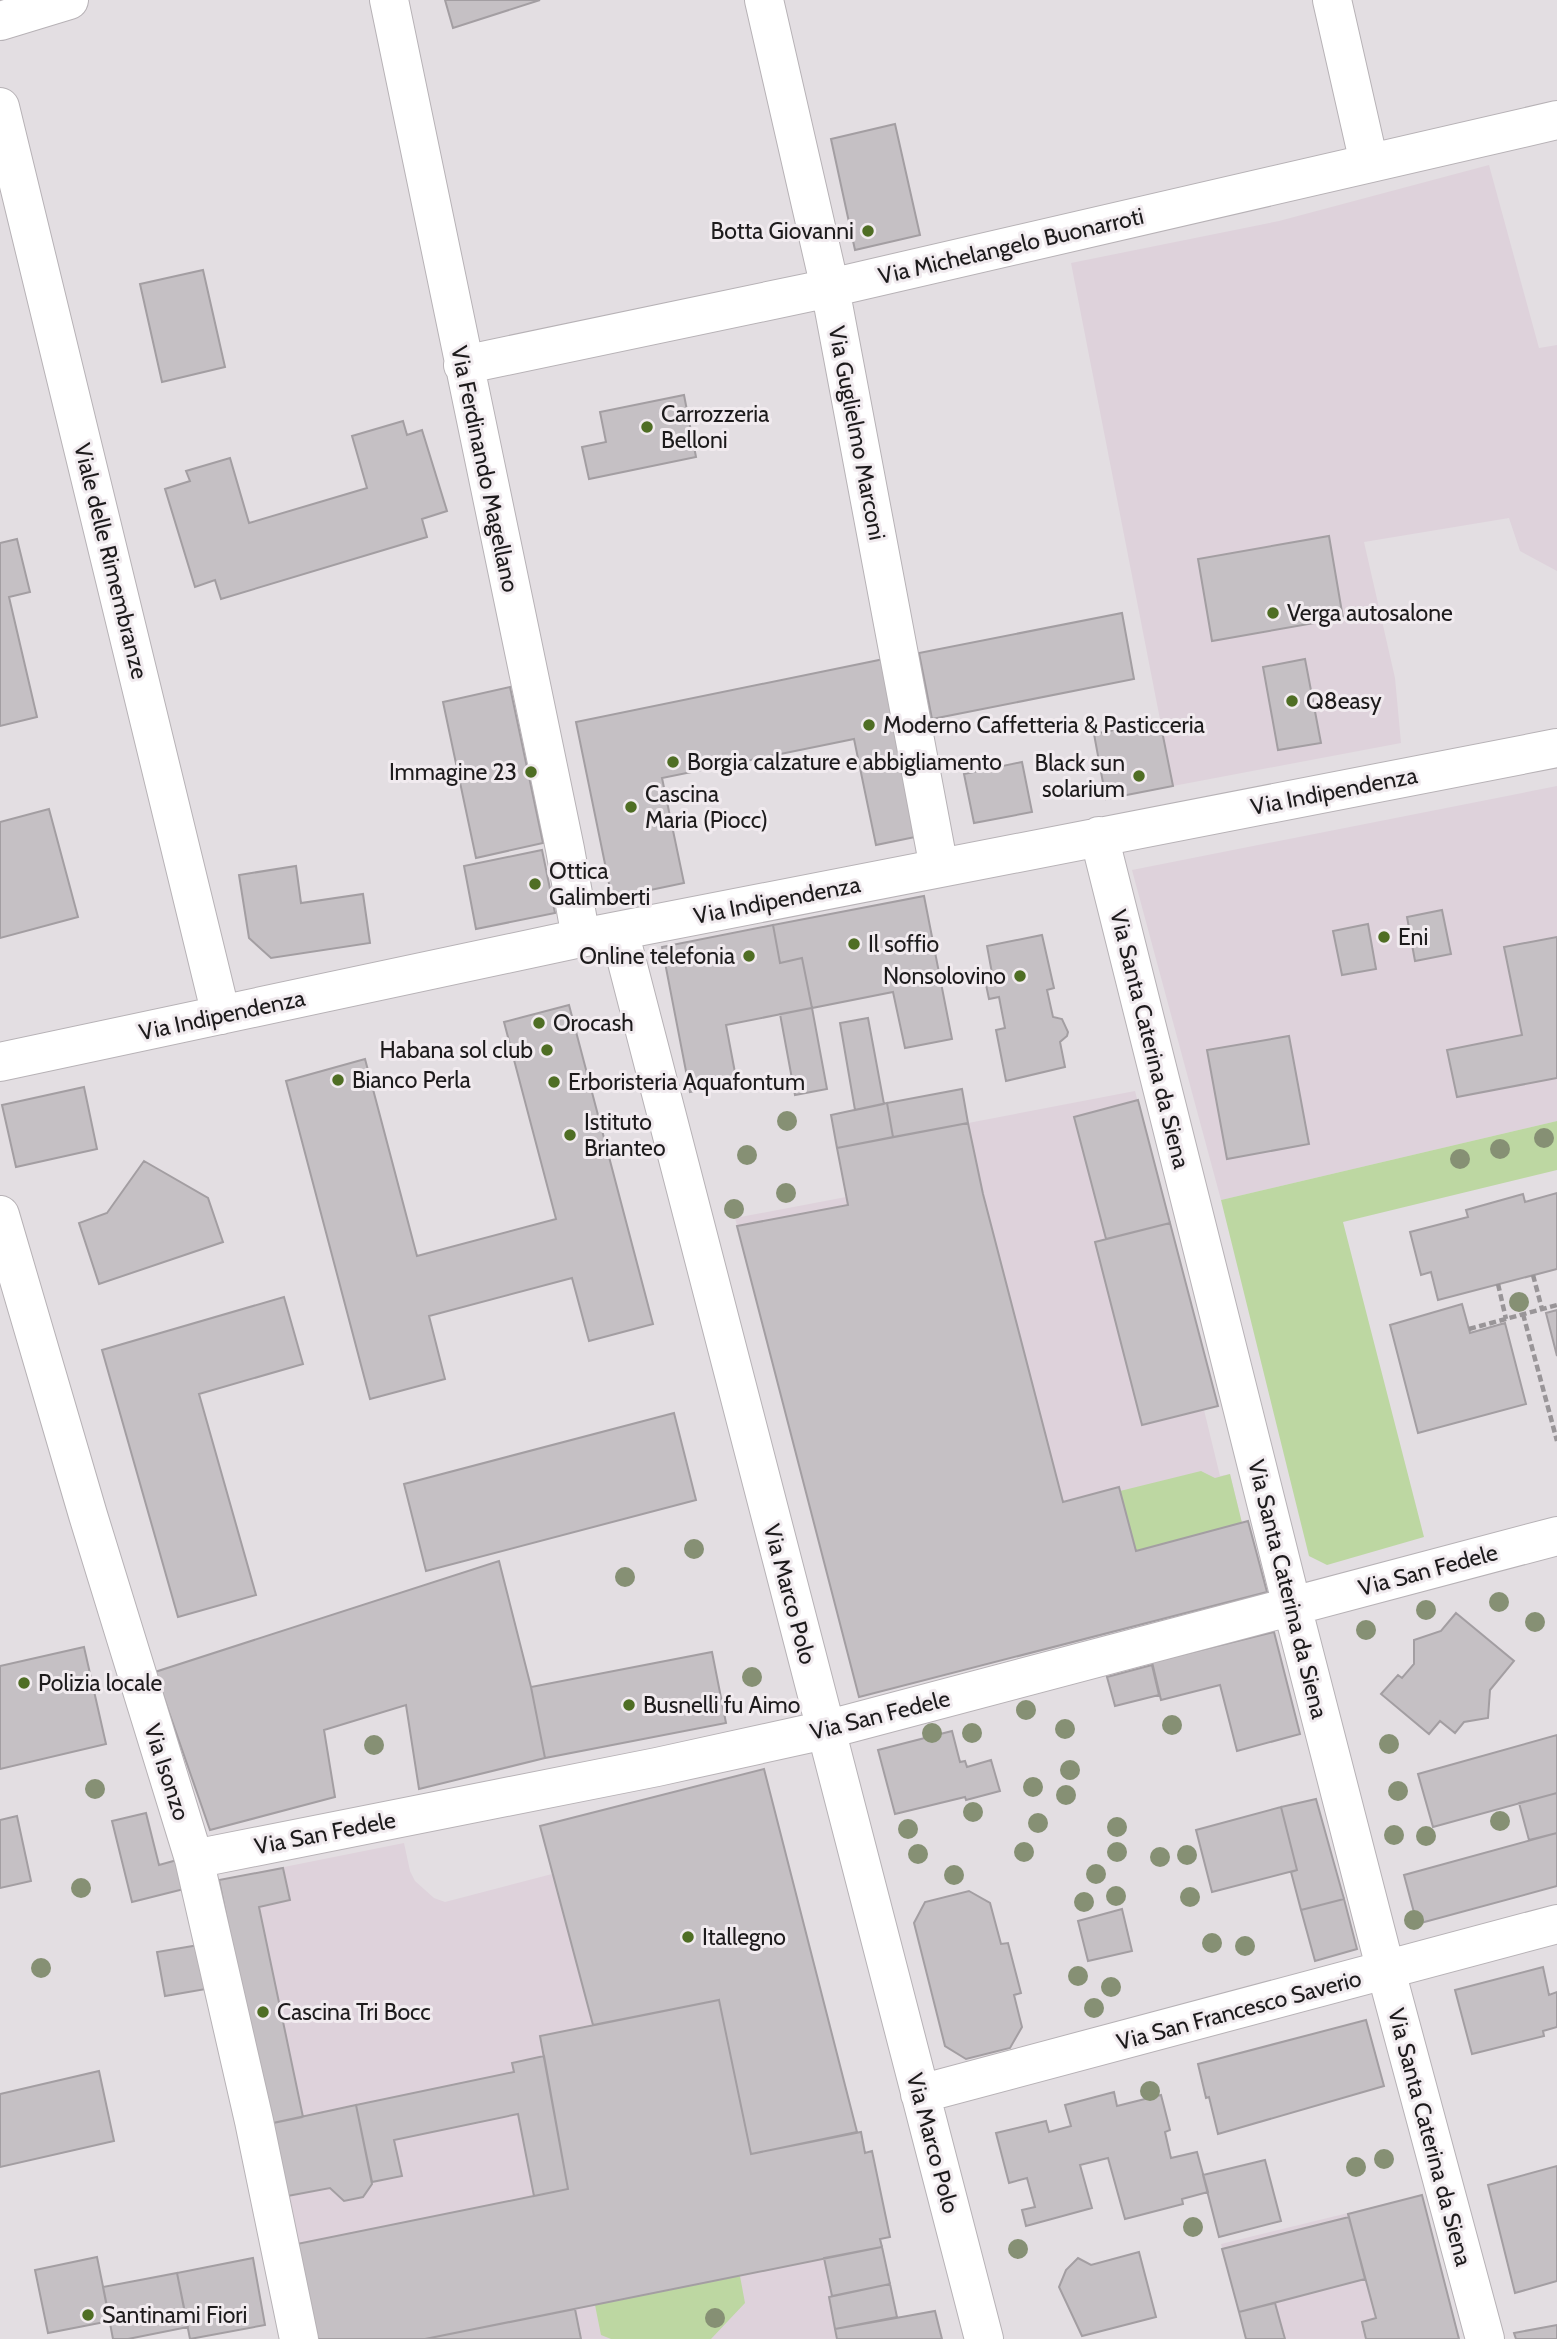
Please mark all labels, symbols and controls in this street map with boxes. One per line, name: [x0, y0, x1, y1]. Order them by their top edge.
street label: Via Michelangelo Buonarroti: [876, 202, 1146, 290]
place label: Botta Giovanni: [711, 217, 854, 245]
marker: Botta Giovanni: [860, 223, 876, 239]
street label: Via Guglielmo Marconi: [822, 324, 892, 542]
street label: Via Ferdinando Magellano: [445, 343, 525, 595]
place label: Carrozzeria Belloni: [661, 400, 769, 454]
marker: Carrozzeria Belloni: [639, 419, 655, 435]
street label: Viale delle Rimembranze: [68, 440, 154, 682]
place label: Verga autosalone: [1287, 599, 1453, 627]
marker: Verga autosalone: [1265, 605, 1281, 621]
place label: Q8easy: [1306, 687, 1382, 715]
marker: Q8easy: [1284, 693, 1300, 709]
place label: Moderno Caffetteria & Pasticceria: [883, 711, 1205, 739]
marker: Moderno Caffetteria & Pasticceria: [861, 717, 877, 733]
place label: Borgia calzature e abbigliamento: [687, 748, 1002, 776]
place label: Black sun solarium: [1035, 749, 1125, 803]
marker: Borgia calzature e abbigliamento: [665, 754, 681, 770]
place label: Immagine 23: [389, 758, 517, 786]
street label: Via Indipendenza: [1248, 761, 1420, 821]
marker: Immagine 23: [523, 764, 539, 780]
marker: Black sun solarium: [1131, 768, 1147, 784]
place label: Cascina Maria (Piocc): [645, 780, 768, 834]
marker: Cascina Maria (Piocc): [623, 799, 639, 815]
place label: Ottica Galimberti: [549, 857, 650, 911]
street label: Via Indipendenza: [691, 870, 863, 930]
marker: Ottica Galimberti: [527, 876, 543, 892]
street label: Via Santa Caterina da Siena: [1104, 907, 1196, 1171]
place label: Eni: [1398, 923, 1428, 951]
marker: Eni: [1376, 929, 1392, 945]
place label: Il soffio: [868, 930, 939, 958]
marker: Il soffio: [846, 936, 862, 952]
place label: Online telefonia: [579, 942, 735, 970]
marker: Online telefonia: [741, 948, 757, 964]
place label: Nonsolovino: [883, 962, 1006, 990]
marker: Nonsolovino: [1012, 968, 1028, 984]
street label: Via Indipendenza: [136, 984, 308, 1046]
place label: Orocash: [553, 1009, 634, 1037]
marker: Orocash: [531, 1015, 547, 1031]
place label: Habana sol club: [380, 1036, 533, 1064]
marker: Habana sol club: [539, 1042, 555, 1058]
place label: Bianco Perla: [352, 1066, 471, 1094]
place label: Erboristeria Aquafontum: [568, 1068, 805, 1096]
marker: Bianco Perla: [330, 1072, 346, 1088]
marker: Erboristeria Aquafontum: [546, 1074, 562, 1090]
place label: Istituto Brianteo: [584, 1108, 666, 1162]
marker: Istituto Brianteo: [562, 1127, 578, 1143]
street label: Via Santa Caterina da Siena: [1242, 1457, 1334, 1721]
street label: Via Marco Polo: [758, 1521, 822, 1667]
street label: Via San Fedele: [1355, 1538, 1501, 1602]
place label: Polizia locale: [38, 1669, 162, 1697]
marker: Polizia locale: [16, 1675, 32, 1691]
street label: Via San Fedele: [807, 1684, 953, 1746]
place label: Busnelli fu Aimo: [643, 1691, 800, 1719]
marker: Busnelli fu Aimo: [621, 1697, 637, 1713]
street label: Via Isonzo: [138, 1720, 196, 1824]
street label: Via San Fedele: [252, 1806, 398, 1860]
place label: Itallegno: [702, 1923, 786, 1951]
marker: Itallegno: [680, 1929, 696, 1945]
street label: Via San Francesco Saverio: [1114, 1964, 1364, 2056]
place label: Cascina Tri Bocc: [277, 1998, 431, 2026]
marker: Cascina Tri Bocc: [255, 2004, 271, 2020]
street label: Via Santa Caterina da Siena: [1382, 2005, 1478, 2269]
street label: Via Marco Polo: [901, 2070, 965, 2216]
place label: Santinami Fiori: [102, 2301, 247, 2329]
marker: Santinami Fiori: [80, 2307, 96, 2323]

